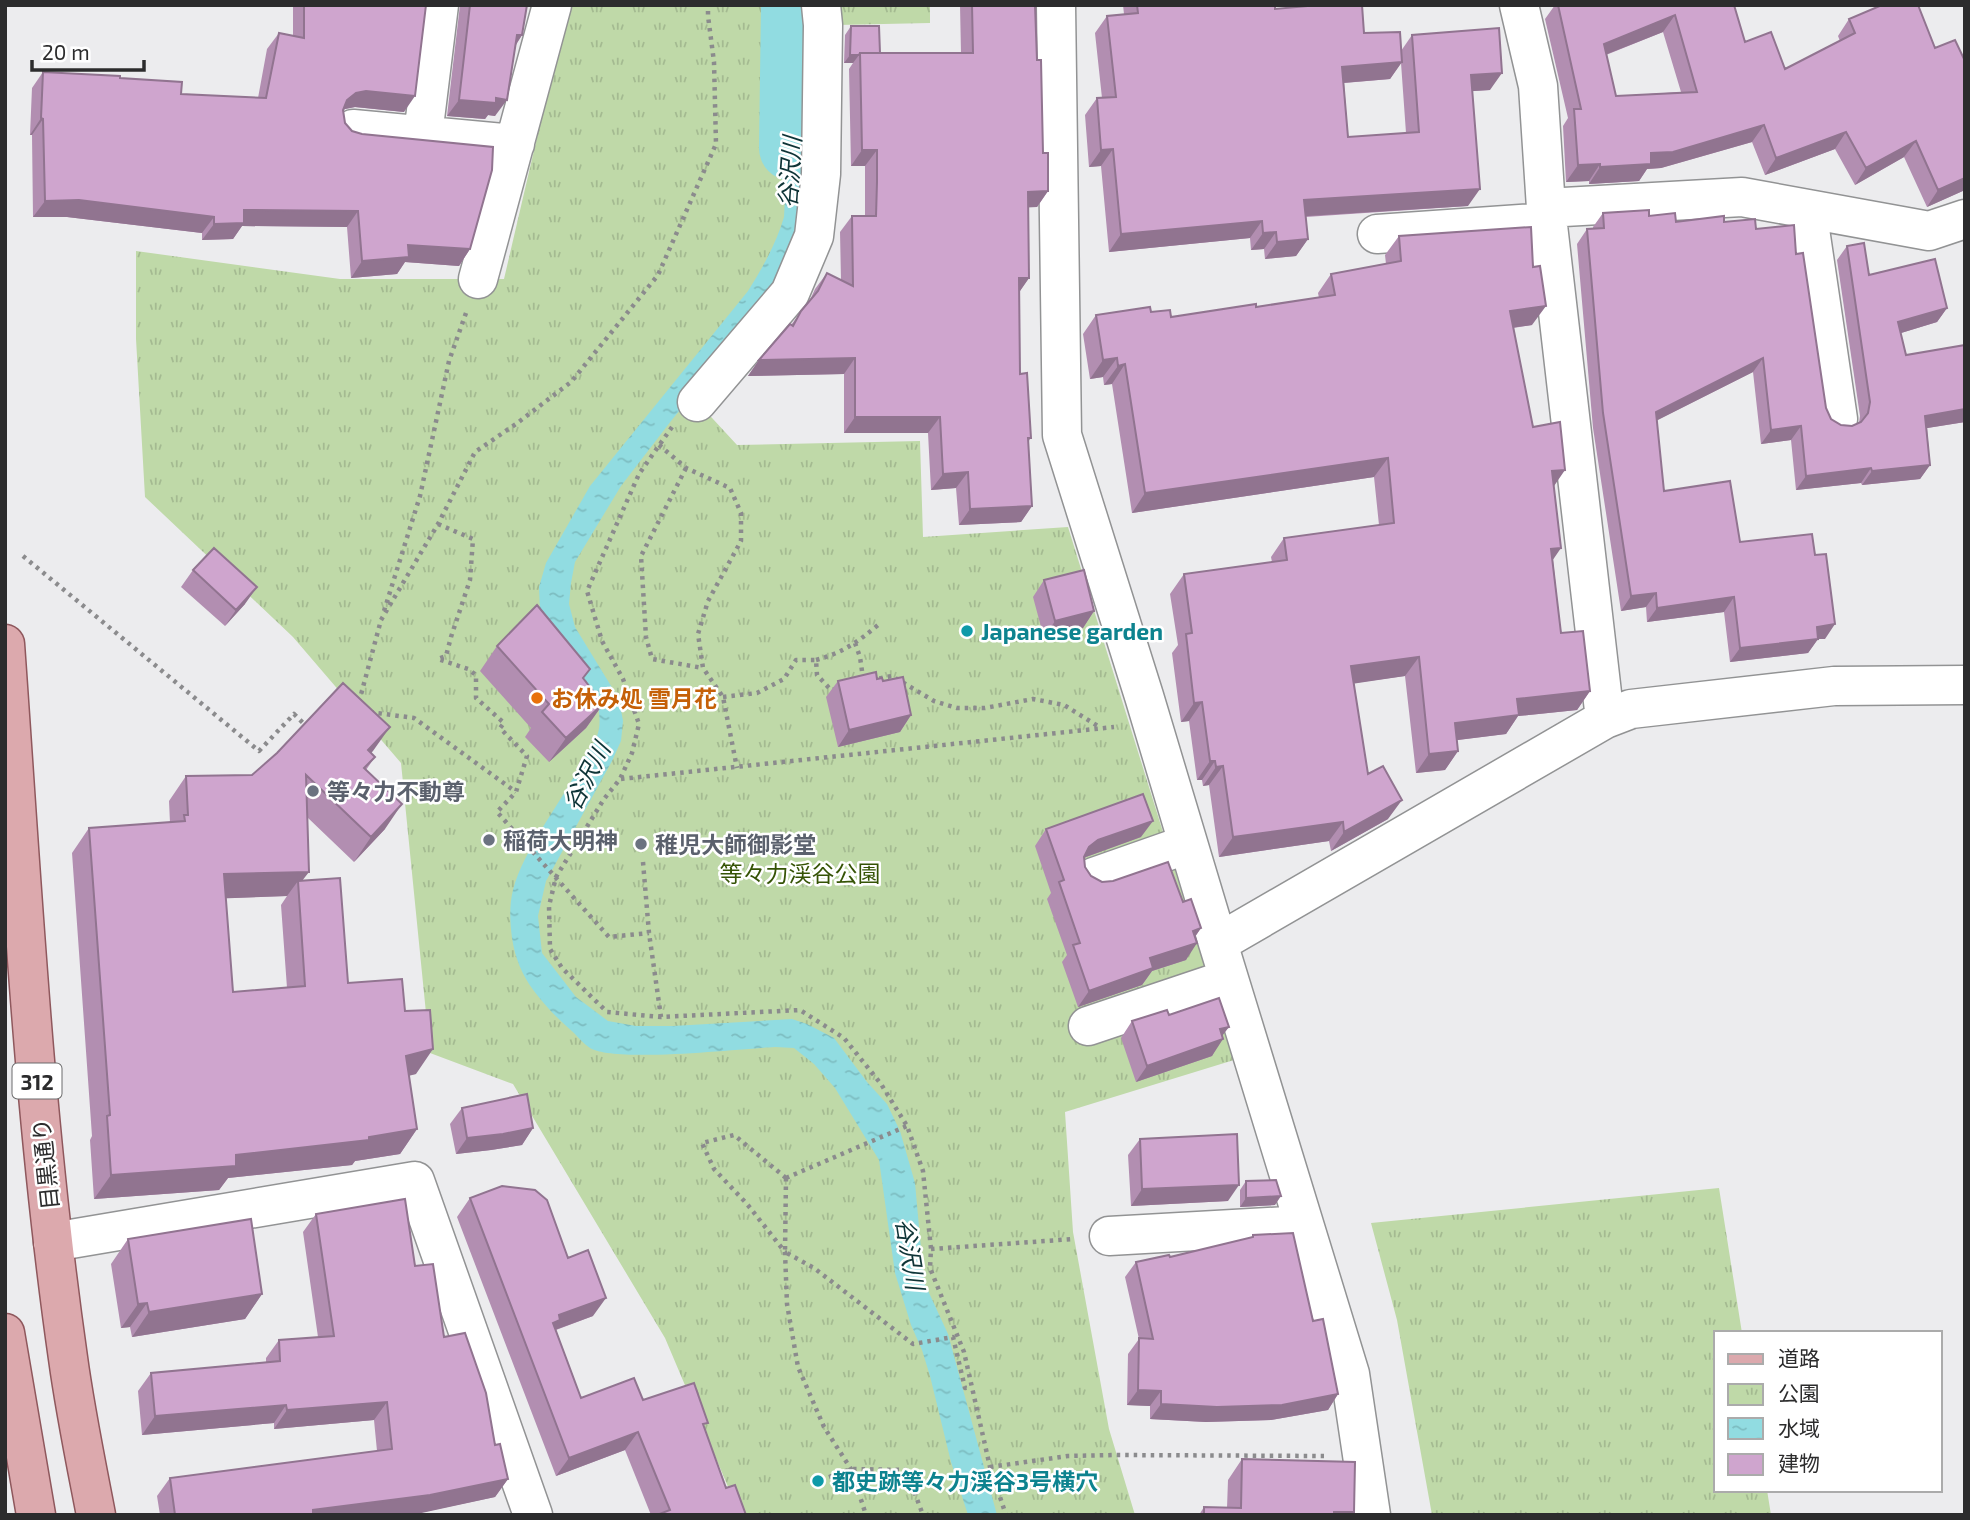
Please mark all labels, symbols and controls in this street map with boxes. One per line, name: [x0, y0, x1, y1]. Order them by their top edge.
scale bar: [32, 28, 144, 72]
text: 20 m: [42, 39, 90, 64]
water label: 谷沢川: [772, 132, 806, 209]
place label: Japanese garden: [981, 617, 1163, 645]
marker: Japanese garden: [959, 623, 975, 639]
place label: お休み処 雪月花: [551, 684, 717, 712]
marker: お休み処 雪月花: [529, 690, 545, 706]
water label: 谷沢川: [557, 735, 617, 815]
place label: 等々力不動尊: [327, 777, 465, 805]
marker: 等々力不動尊: [305, 783, 321, 799]
place label: 稲荷大明神: [503, 826, 618, 854]
place label: 稚児大師御影堂: [655, 830, 816, 858]
marker: 稲荷大明神: [481, 832, 497, 848]
marker: 稚児大師御影堂: [633, 836, 649, 852]
park label: 等々力渓谷公園: [720, 859, 881, 887]
road number: 312: [12, 1064, 61, 1098]
street label: 目黒通り: [26, 1117, 64, 1211]
water label: 谷沢川: [891, 1216, 931, 1295]
legend: [1714, 1331, 1942, 1492]
text: 道路: [1778, 1345, 1820, 1370]
text: 公園: [1778, 1380, 1820, 1405]
text: 水域: [1778, 1415, 1820, 1440]
text: 建物: [1778, 1450, 1820, 1475]
place label: 都史跡等々力渓谷3号横穴: [832, 1467, 1098, 1495]
marker: 都史跡等々力渓谷3号横穴: [810, 1473, 826, 1489]

